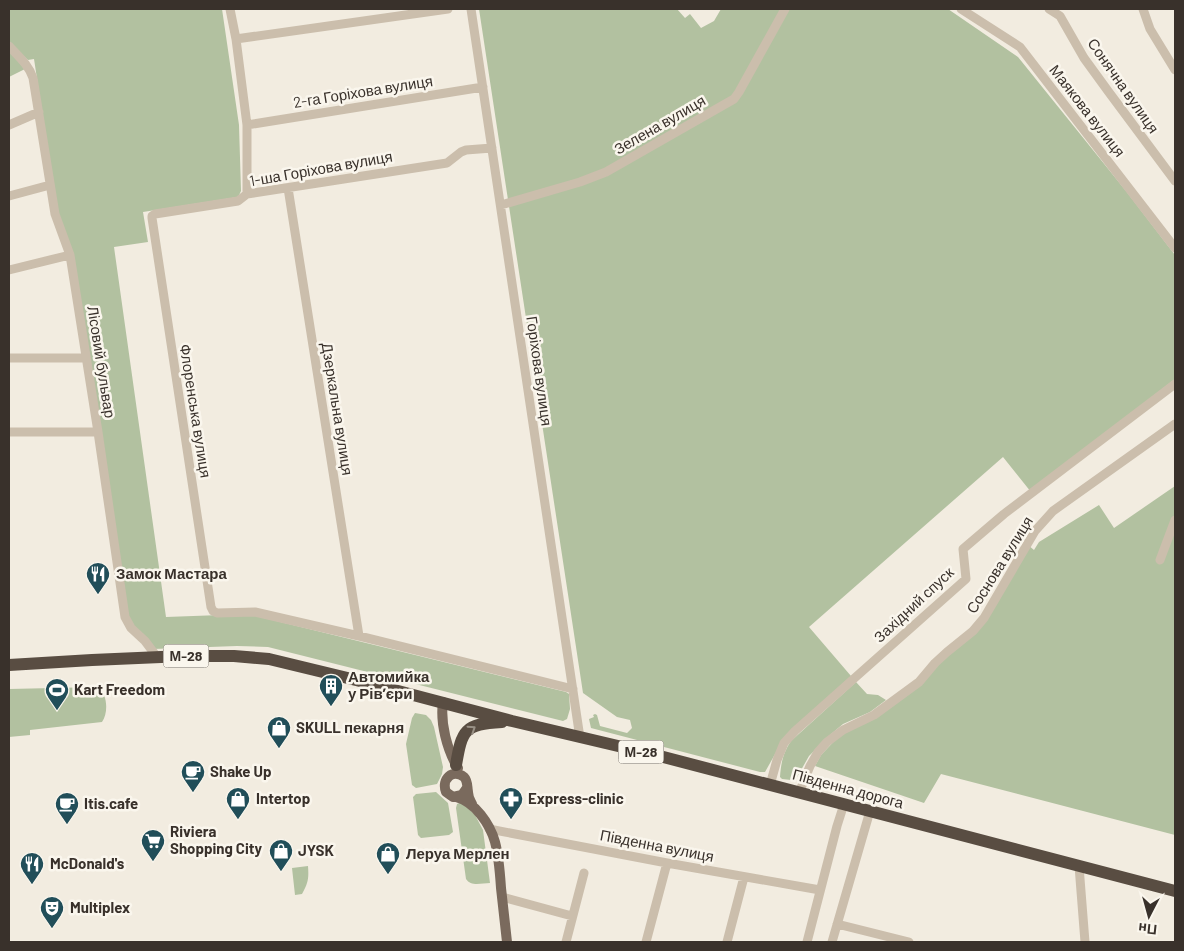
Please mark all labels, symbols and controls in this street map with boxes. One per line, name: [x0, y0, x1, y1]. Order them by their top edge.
street label: Сонячна вулиця: [1084, 35, 1163, 136]
street label: Маякова вулиця: [1046, 61, 1129, 160]
street label: 2-га Горіхова вулиця: [292, 71, 434, 111]
street label: Зелена вулиця: [611, 91, 708, 157]
street label: 1-ша Горіхова вулиця: [248, 147, 394, 189]
street label: Лісовий бульвар: [84, 304, 120, 419]
street label: Горіхова вулиця: [523, 315, 557, 427]
street label: Дзеркальна вулиця: [319, 341, 357, 476]
street label: Флоренська вулиця: [177, 343, 215, 479]
street label: Соснова вулиця: [962, 513, 1036, 616]
restaurant icon: Замок Мастара: [85, 561, 111, 595]
street label: Західний спуск: [870, 563, 957, 646]
place label: Замок Мастара: [116, 564, 228, 582]
road number: М-28: [164, 644, 208, 668]
place label: Автомийка у Рівʼєри: [348, 667, 430, 702]
building icon: Автомийка у Рівʼєри: [318, 673, 344, 707]
sports icon: Kart Freedom: [44, 677, 70, 711]
place label: Kart Freedom: [74, 680, 165, 698]
shop icon: SKULL пекарня: [266, 715, 292, 749]
place label: SKULL пекарня: [296, 718, 404, 736]
one-way arrow: [466, 726, 475, 735]
road number: М-28: [618, 740, 664, 764]
cafe icon: Shake Up: [180, 759, 206, 793]
place label: Shake Up: [210, 762, 272, 780]
street label: Південна дорога: [791, 765, 906, 812]
shop icon: Intertop: [225, 786, 251, 820]
pharmacy icon: Express-clinic: [498, 786, 524, 820]
place label: Intertop: [256, 789, 310, 807]
place label: Express-clinic: [528, 789, 624, 807]
cafe icon: Itis.cafe: [54, 791, 80, 825]
place label: Itis.cafe: [84, 794, 138, 812]
place label: Riviera Shopping City: [170, 822, 262, 857]
street label: Південна вулиця: [599, 825, 716, 865]
supermarket icon: Riviera Shopping City: [140, 828, 166, 862]
shop icon: JYSK: [268, 838, 294, 872]
place label: JYSK: [298, 841, 334, 859]
shop icon: Леруа Мерлен: [375, 841, 401, 875]
place label: Леруа Мерлен: [406, 844, 510, 862]
restaurant icon: McDonald's: [19, 851, 45, 885]
place label: McDonald's: [50, 854, 125, 872]
north arrow: [1124, 891, 1174, 941]
theatre icon: Multiplex: [39, 895, 65, 929]
place label: Multiplex: [70, 898, 130, 916]
text: Пн: [1137, 920, 1158, 939]

